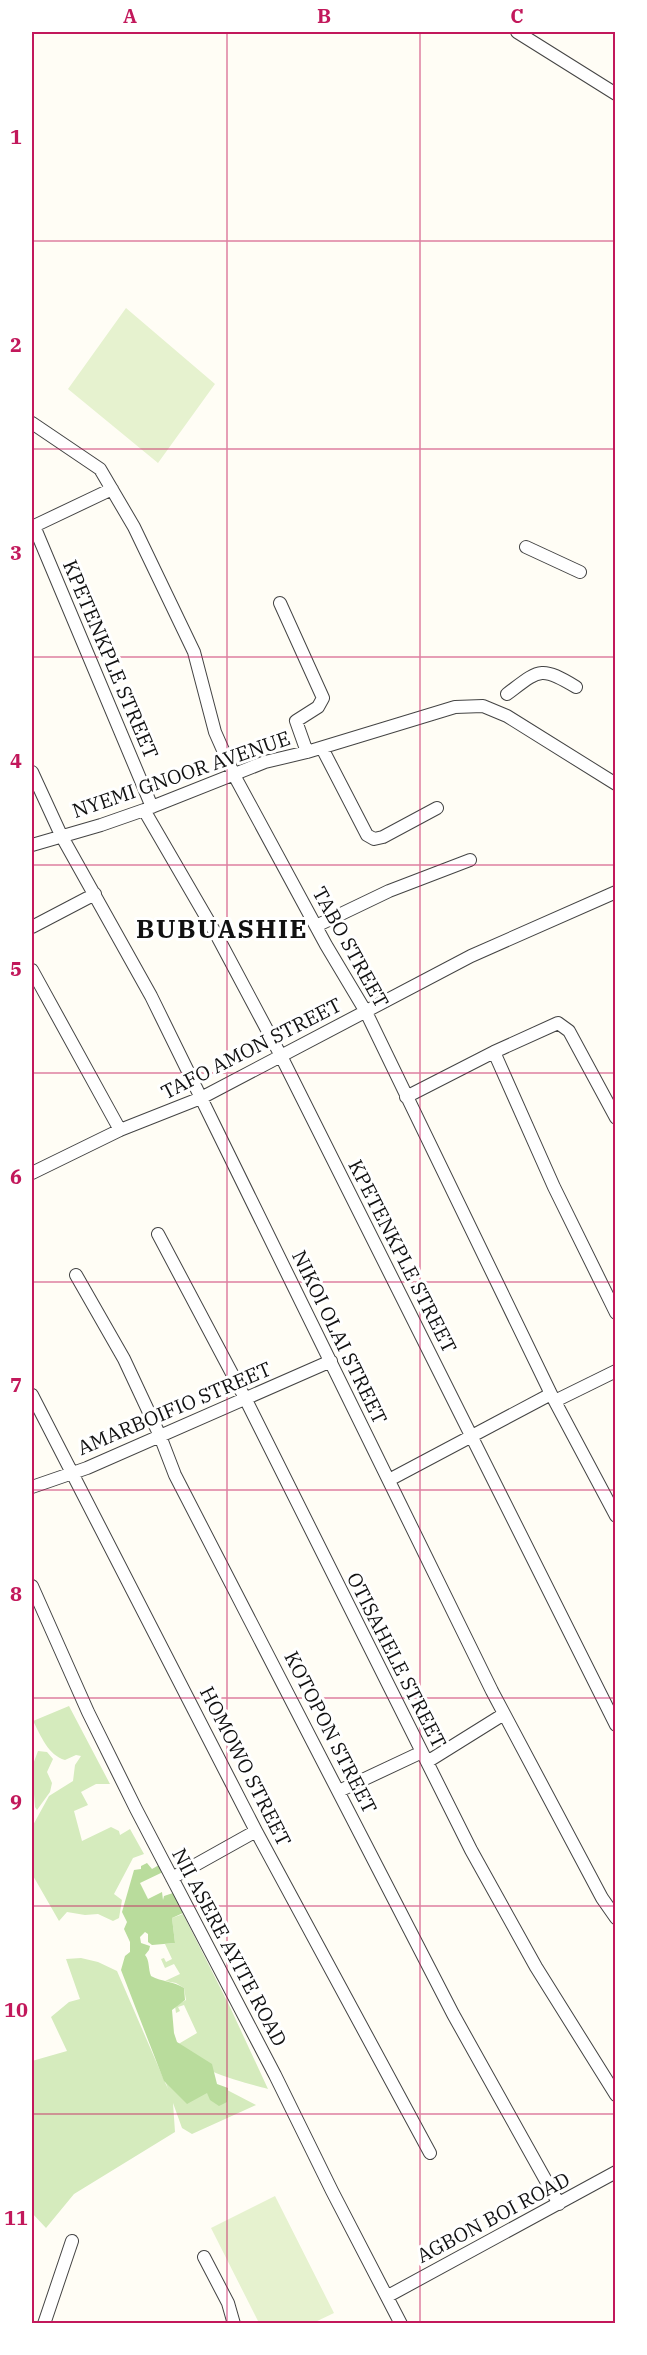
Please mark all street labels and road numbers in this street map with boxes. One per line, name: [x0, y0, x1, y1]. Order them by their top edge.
street label: KPETENKPLE STREET: [57, 555, 165, 763]
street label: NYEMI GNOOR AVENUE: [68, 724, 294, 824]
street label: TABO STREET: [307, 882, 395, 1012]
street label: TAFO AMON STREET: [156, 991, 346, 1105]
street label: KPETENKPLE STREET: [343, 1155, 463, 1357]
street label: NIKOI OLAI STREET: [286, 1246, 394, 1428]
street label: AMARBOIFIO STREET: [73, 1355, 275, 1461]
street label: OTISAHELE STREET: [341, 1567, 453, 1753]
street label: KOTOPON STREET: [278, 1646, 384, 1818]
street label: HOMOWO STREET: [194, 1681, 298, 1851]
street label: NII ASERE AYITE ROAD: [166, 1843, 294, 2051]
street label: AGBON BOI ROAD: [412, 2165, 574, 2269]

